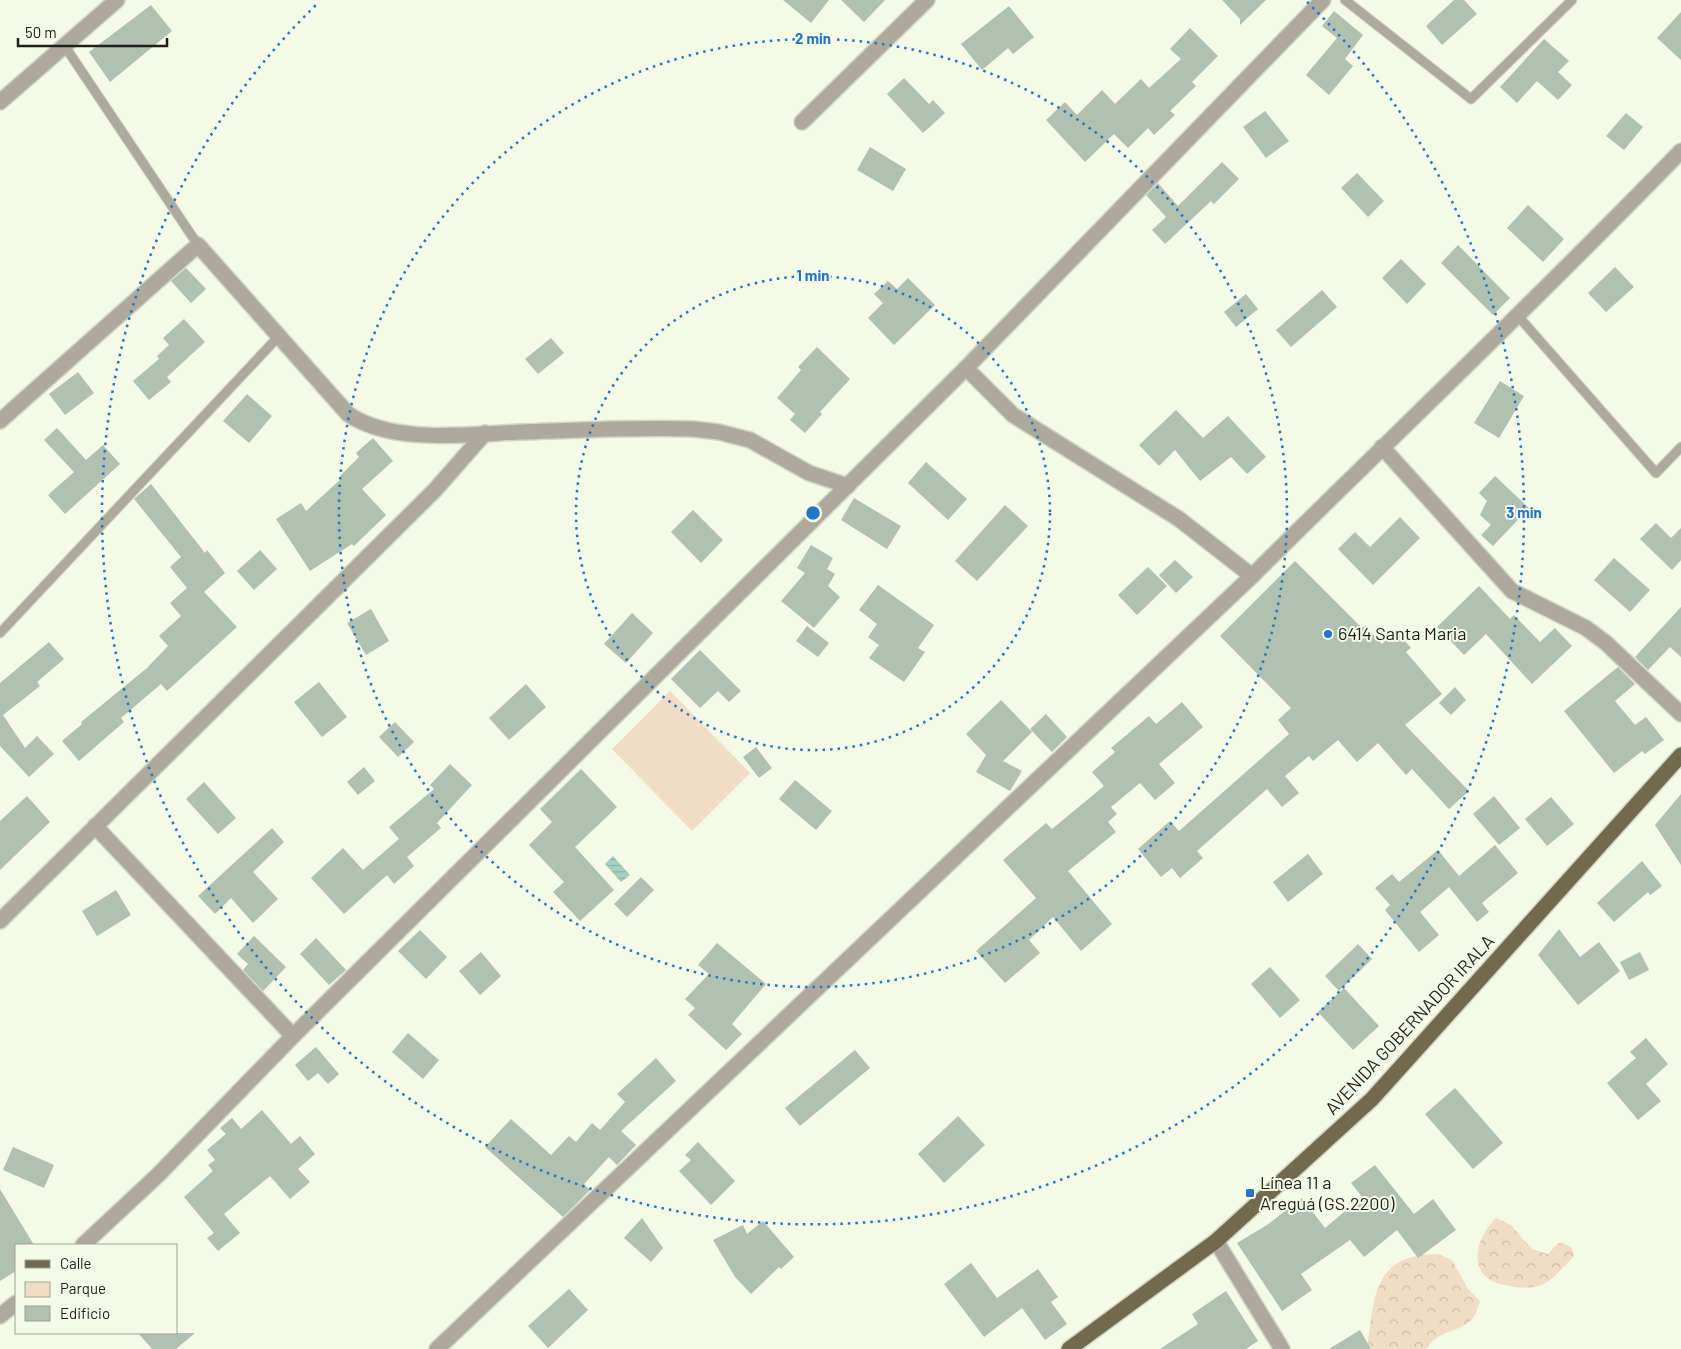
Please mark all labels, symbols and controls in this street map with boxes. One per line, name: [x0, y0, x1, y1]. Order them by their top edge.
scale bar: [18, 15, 166, 47]
text: 50 m: [25, 23, 57, 41]
text: 2 min: [795, 29, 831, 47]
text: 1 min: [797, 266, 829, 284]
text: 3 min: [1506, 503, 1542, 521]
centre of rings: [804, 504, 822, 522]
place label: 6414 Santa Maria: [1338, 622, 1466, 644]
marker: 6414 Santa Maria: [1322, 628, 1334, 640]
street label: AVENIDA GOBERNADOR IRALA: [1320, 930, 1499, 1119]
place label: Línea 11 a Areguá (GS.2200): [1260, 1171, 1395, 1214]
marker: Línea 11 a Areguá (GS.2200): [1244, 1187, 1256, 1199]
legend: [15, 1244, 178, 1334]
text: Calle: [60, 1254, 92, 1272]
text: Parque: [60, 1279, 106, 1297]
text: Edificio: [60, 1304, 110, 1322]

